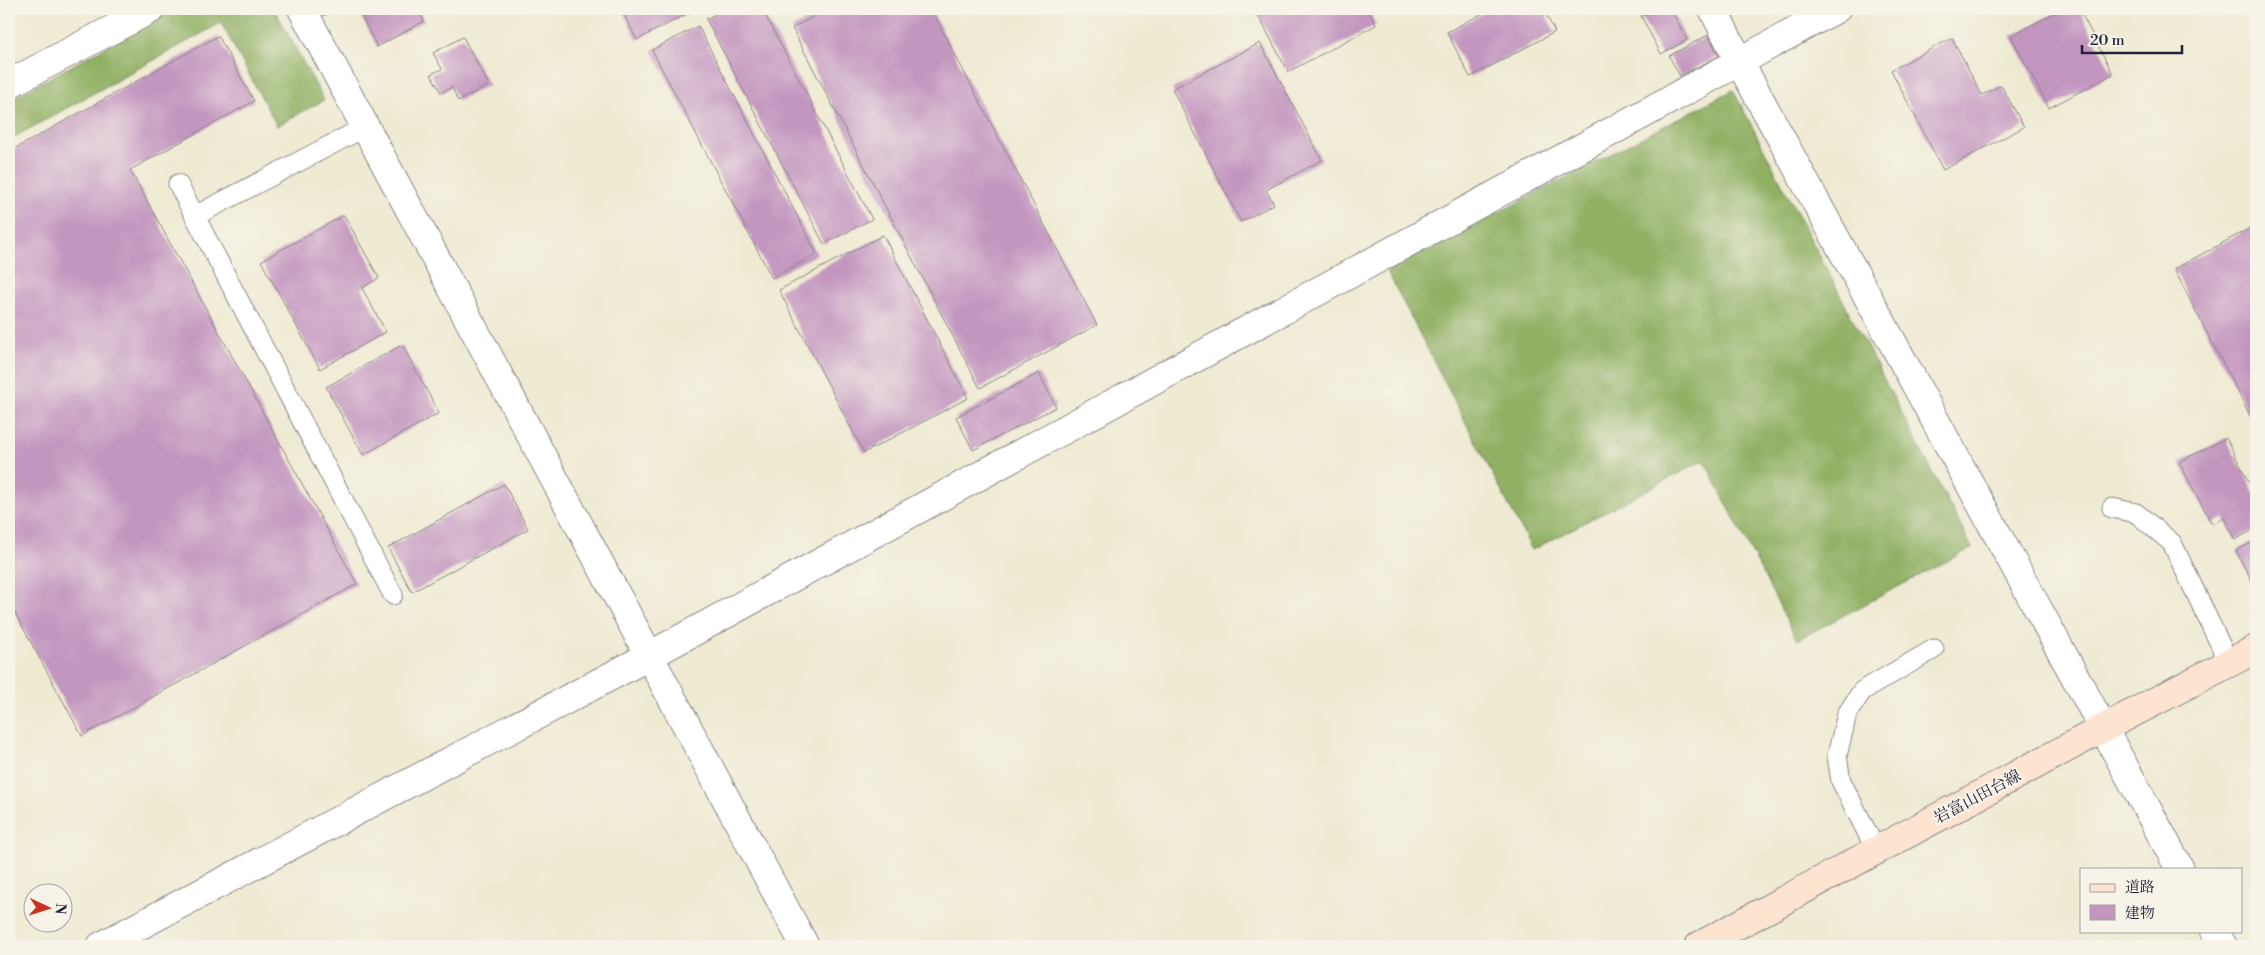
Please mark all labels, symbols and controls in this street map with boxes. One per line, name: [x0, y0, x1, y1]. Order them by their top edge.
scale bar: [2082, 22, 2182, 54]
text: 20 m: [2090, 31, 2125, 50]
street label: 岩富山田台線: [1930, 766, 2025, 828]
legend: [2080, 868, 2242, 932]
text: 道路: [2125, 878, 2155, 897]
north arrow: [22, 882, 72, 932]
text: N: [51, 903, 69, 915]
text: 建物: [2125, 904, 2155, 923]

